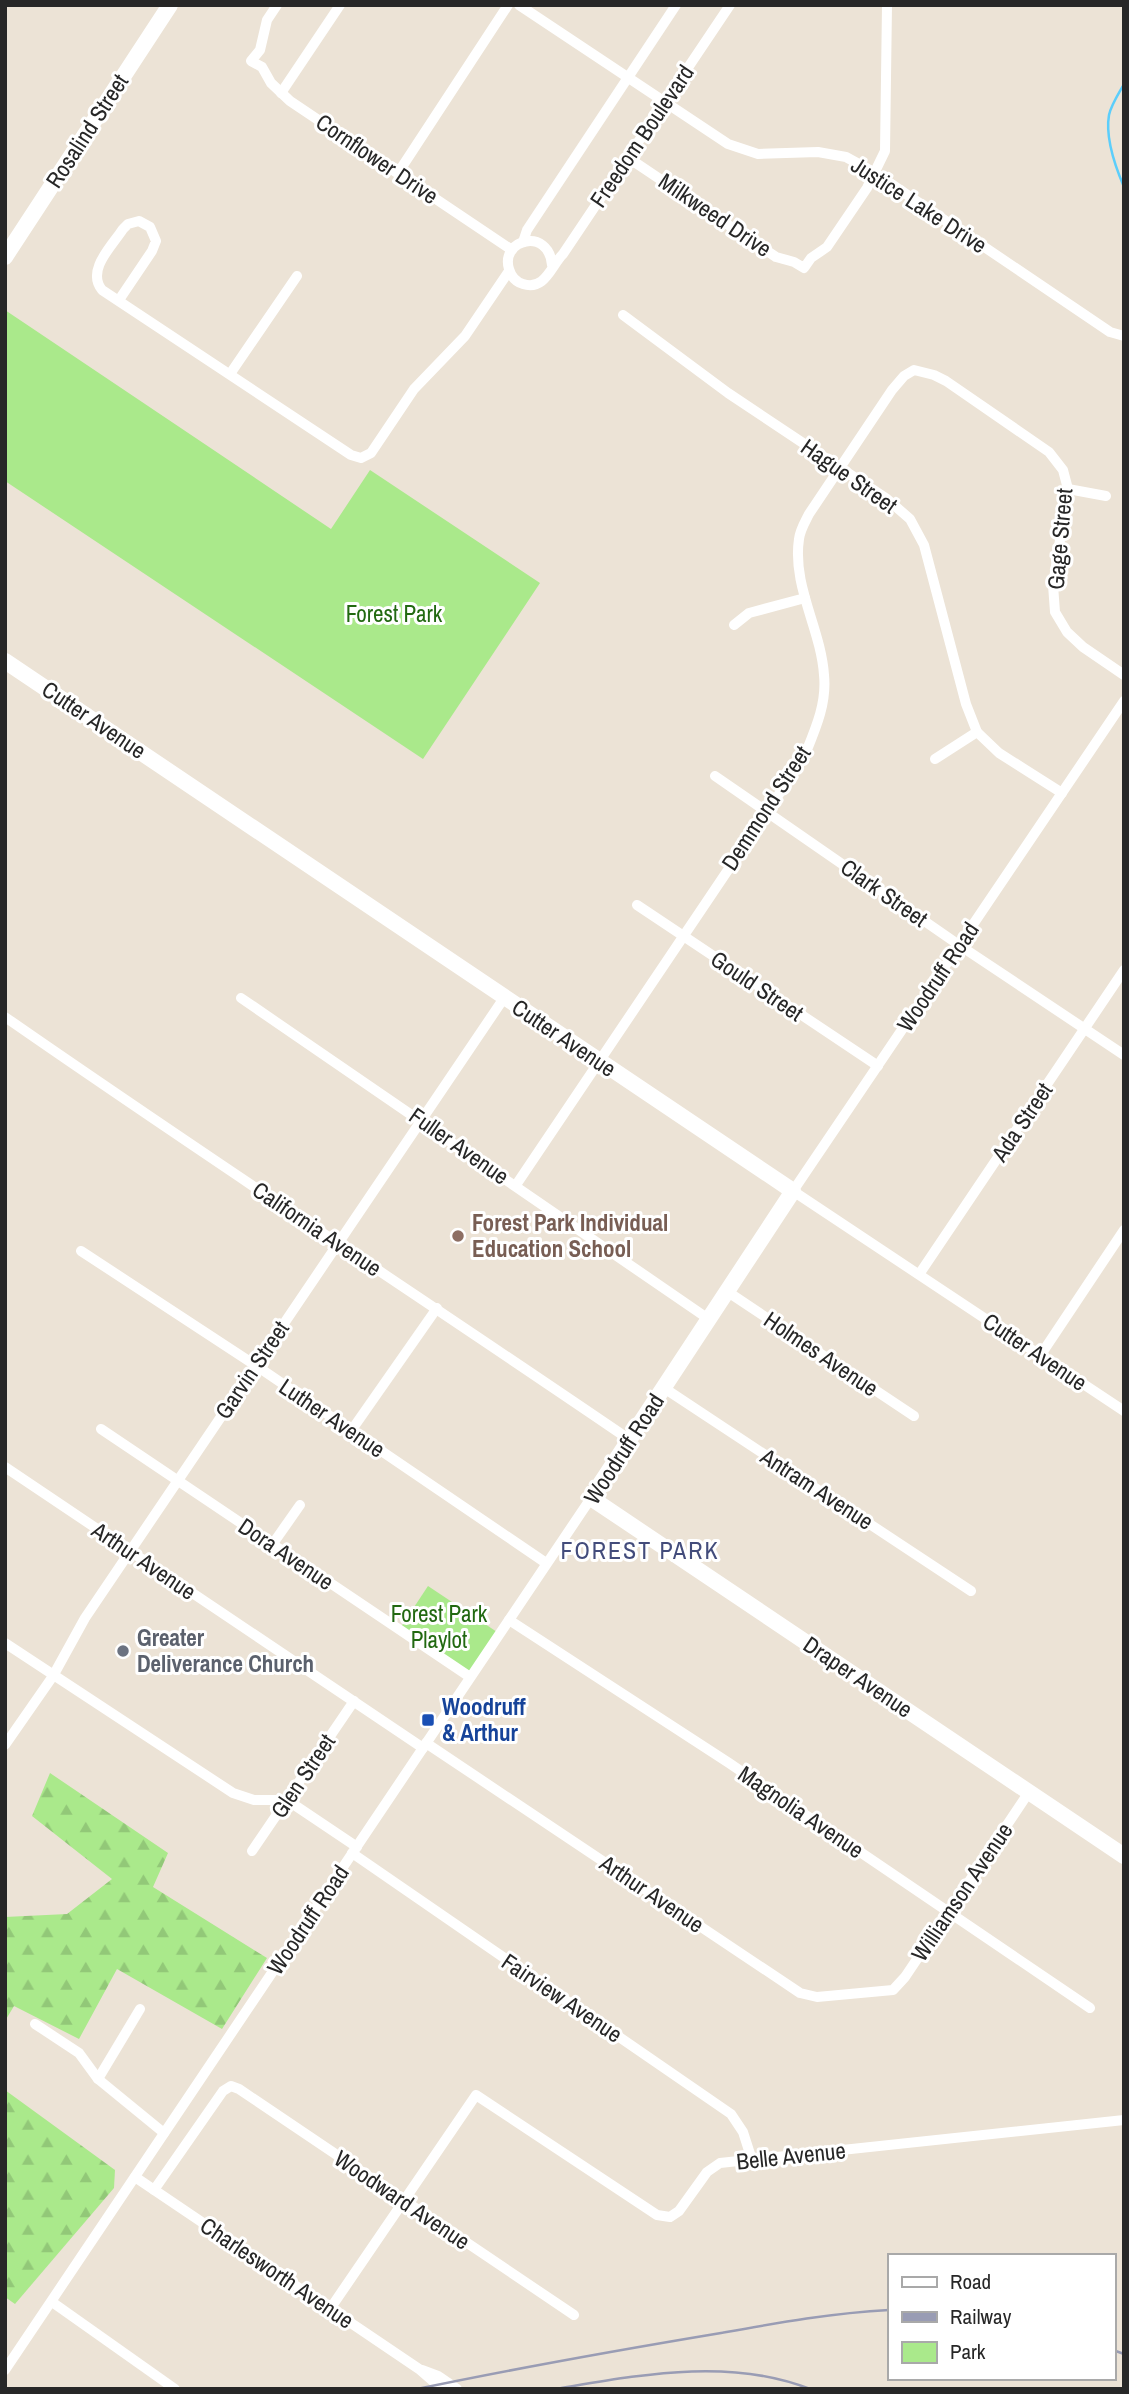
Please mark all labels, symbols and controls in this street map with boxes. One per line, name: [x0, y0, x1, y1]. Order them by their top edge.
street label: Freedom Boulevard: [582, 58, 701, 213]
street label: Rosalind Street: [38, 68, 135, 194]
street label: Cornflower Drive: [310, 106, 445, 211]
street label: Justice Lake Drive: [845, 149, 993, 260]
street label: Milkweed Drive: [653, 165, 778, 264]
street label: Hague Street: [795, 431, 904, 520]
street label: Gage Street: [1040, 487, 1079, 591]
park label: Forest Park: [346, 598, 443, 629]
street label: Cutter Avenue: [36, 673, 152, 766]
street label: Demmond Street: [714, 740, 817, 876]
street label: Clark Street: [835, 851, 934, 934]
street label: Woodruff Road: [889, 916, 986, 1038]
street label: Gould Street: [705, 943, 810, 1028]
street label: Cutter Avenue: [506, 991, 622, 1084]
street label: Ada Street: [983, 1076, 1059, 1168]
street label: Fuller Avenue: [403, 1100, 515, 1191]
street label: California Avenue: [247, 1174, 388, 1283]
place label: Forest Park Individual Education School: [472, 1207, 668, 1264]
marker: Forest Park Individual Education School: [450, 1228, 466, 1244]
street label: Holmes Avenue: [758, 1304, 885, 1403]
street label: Cutter Avenue: [977, 1305, 1093, 1398]
street label: Garvin Street: [207, 1315, 296, 1425]
street label: Luther Avenue: [273, 1371, 391, 1464]
street label: Woodruff Road: [576, 1387, 671, 1510]
street label: Antram Avenue: [754, 1440, 880, 1537]
street label: Dora Avenue: [233, 1510, 340, 1597]
street label: Arthur Avenue: [85, 1514, 202, 1607]
district label: FOREST PARK: [560, 1534, 720, 1566]
park label: Forest Park Playlot: [391, 1598, 488, 1655]
place label: Greater Deliverance Church: [137, 1622, 314, 1679]
street label: Draper Avenue: [798, 1629, 919, 1725]
marker: Greater Deliverance Church: [115, 1643, 131, 1659]
place label: Woodruff & Arthur: [442, 1691, 526, 1748]
marker: Woodruff & Arthur: [420, 1712, 436, 1728]
street label: Glen Street: [263, 1728, 342, 1824]
street label: Magnolia Avenue: [732, 1758, 870, 1865]
street label: Williamson Avenue: [904, 1816, 1019, 1967]
street label: Arthur Avenue: [593, 1847, 710, 1940]
street label: Woodruff Road: [259, 1859, 356, 1981]
street label: Fairview Avenue: [496, 1946, 629, 2049]
street label: Belle Avenue: [735, 2134, 847, 2177]
street label: Woodward Avenue: [328, 2143, 476, 2257]
street label: Charlesworth Avenue: [194, 2210, 360, 2335]
legend: [888, 2254, 1115, 2380]
text: Road: [950, 2267, 991, 2296]
text: Railway: [950, 2302, 1012, 2331]
text: Park: [950, 2337, 986, 2366]

